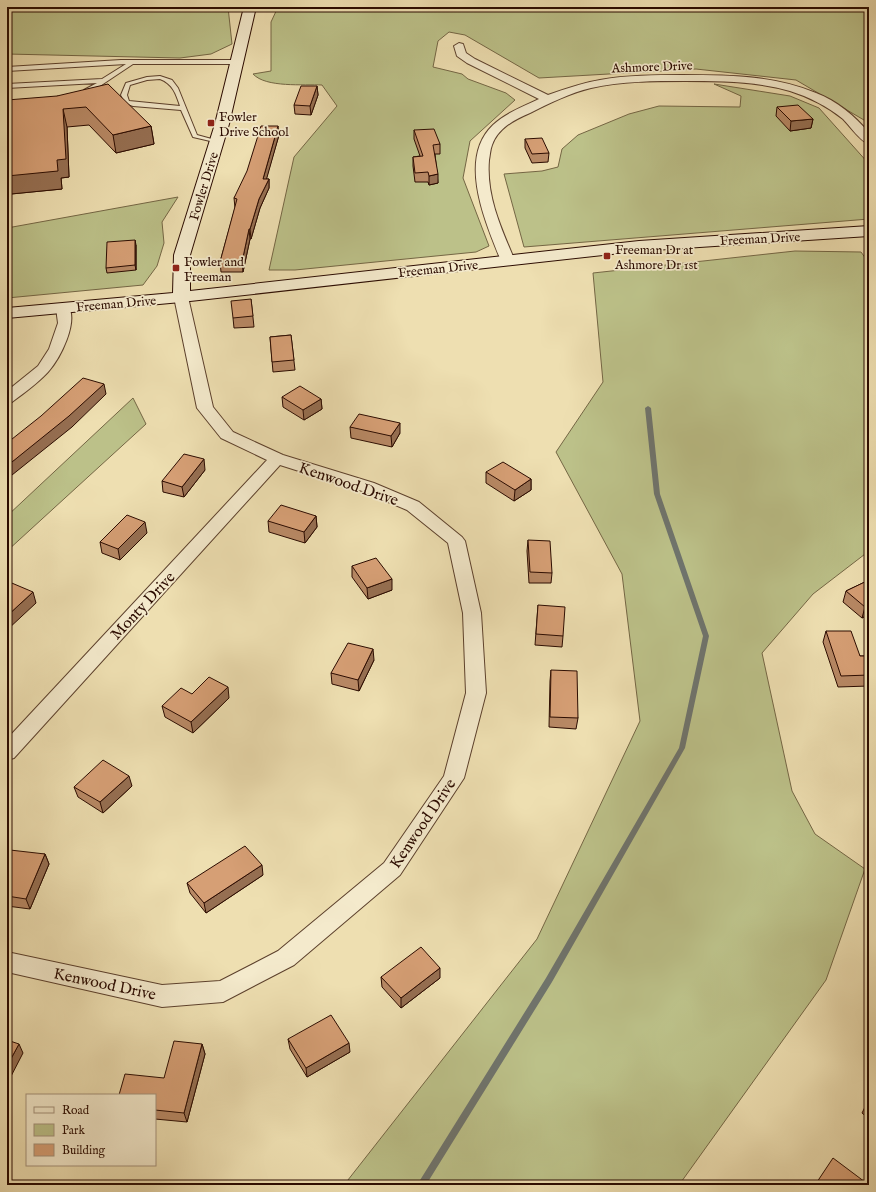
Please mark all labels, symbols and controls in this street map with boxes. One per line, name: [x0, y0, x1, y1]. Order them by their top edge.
street label: Ashmore Drive: [610, 58, 693, 77]
place label: Fowler Drive School: [219, 109, 289, 141]
marker: Fowler Drive School: [206, 118, 216, 128]
street label: Fowler Drive: [186, 150, 223, 223]
street label: Freeman Drive: [719, 229, 801, 250]
place label: Freeman Dr at Ashmore Dr 1st: [614, 242, 698, 274]
marker: Freeman Dr at Ashmore Dr 1st: [602, 251, 612, 261]
place label: Fowler and Freeman: [184, 254, 244, 286]
street label: Freeman Drive: [397, 257, 479, 282]
marker: Fowler and Freeman: [171, 263, 181, 273]
street label: Freeman Drive: [75, 293, 157, 316]
street label: Kenwood Drive: [296, 458, 401, 511]
street label: Monty Drive: [107, 568, 180, 645]
street label: Kenwood Drive: [386, 775, 461, 873]
street label: Kenwood Drive: [52, 964, 158, 1006]
legend: [26, 1094, 156, 1166]
text: Road: [62, 1103, 90, 1118]
text: Park: [62, 1123, 85, 1138]
text: Building: [62, 1143, 106, 1158]

